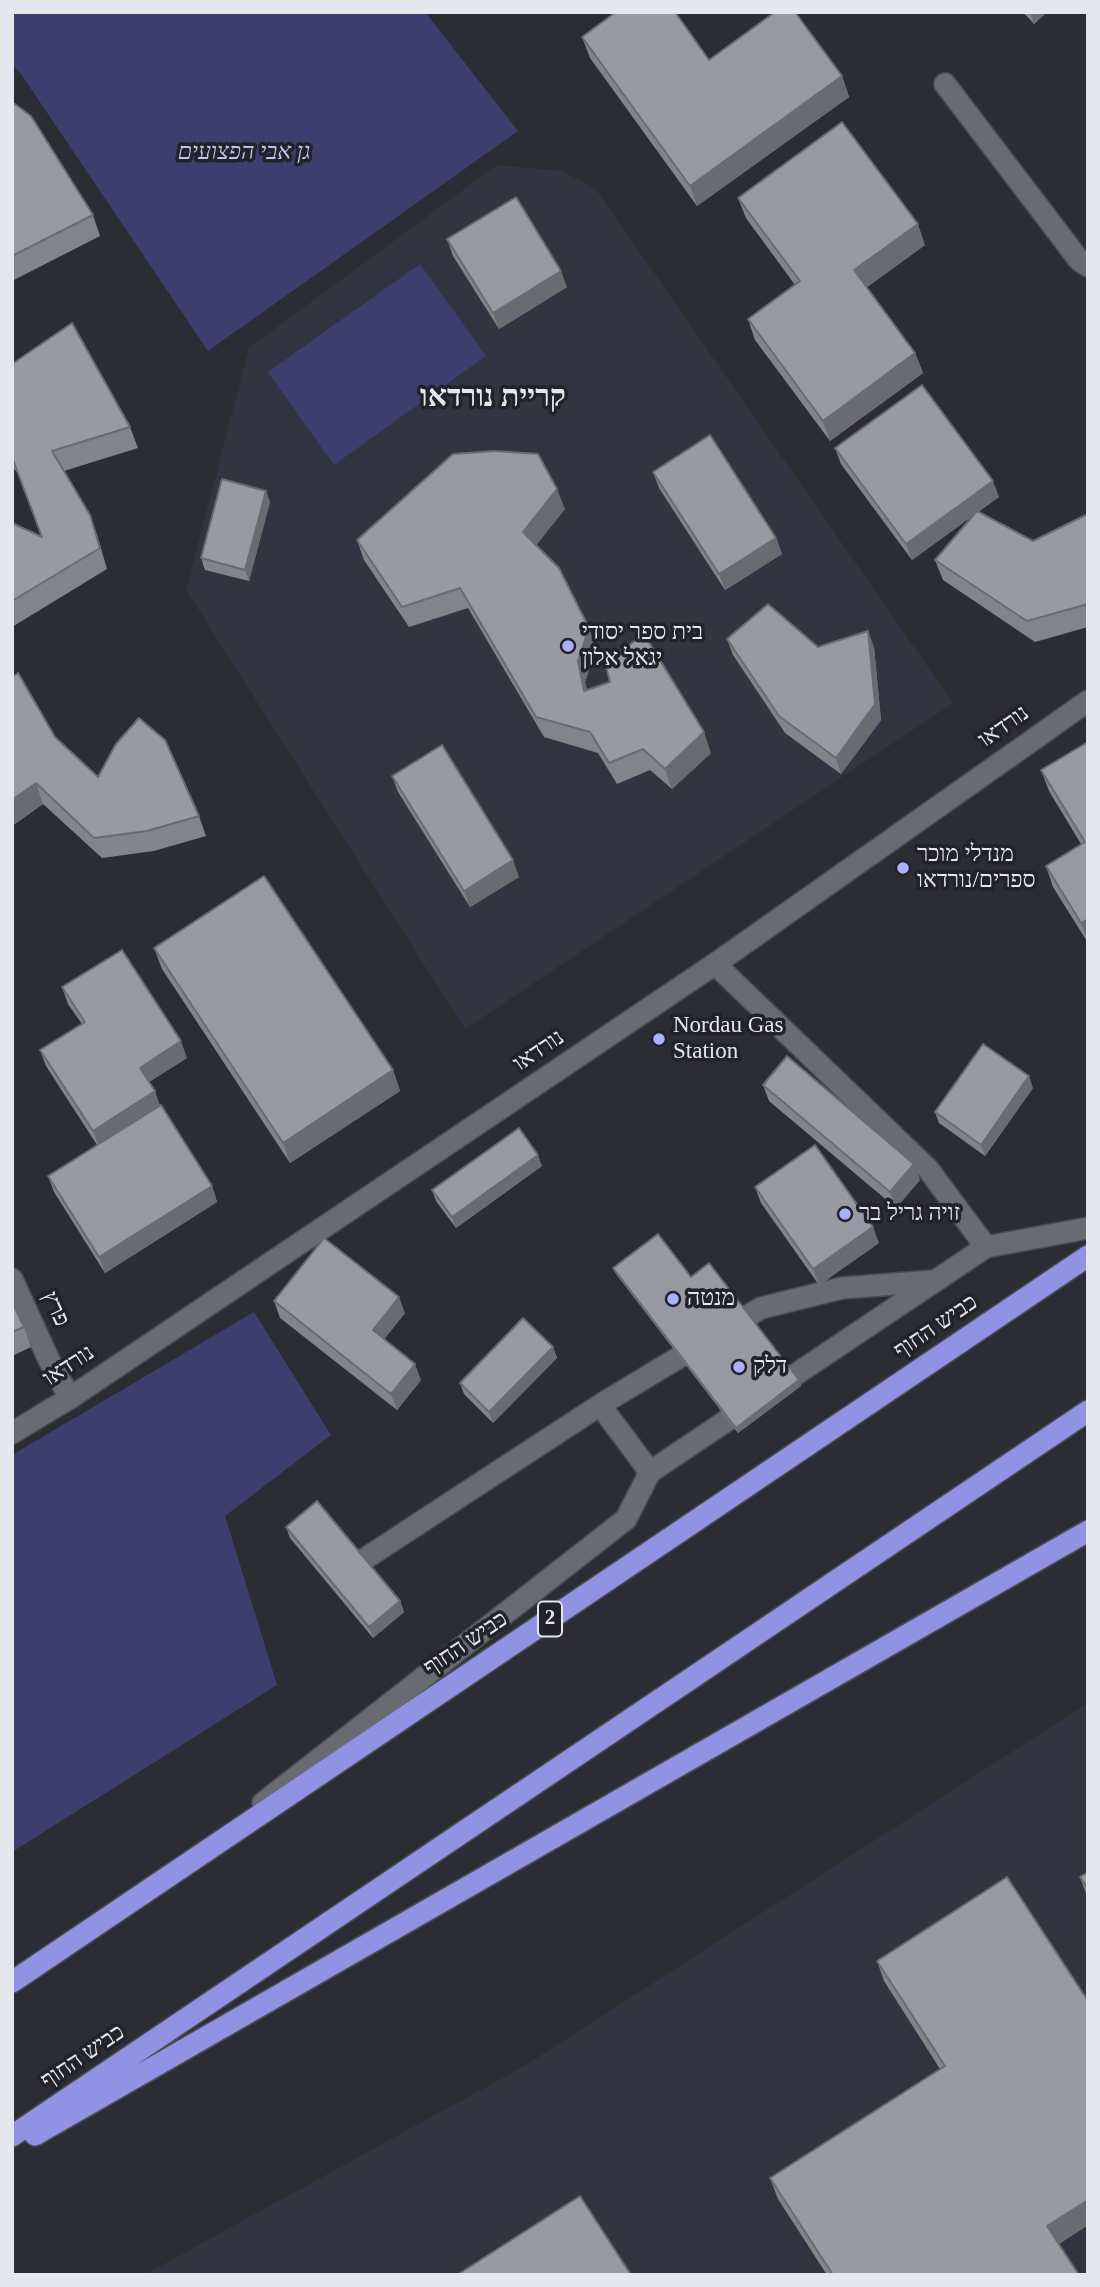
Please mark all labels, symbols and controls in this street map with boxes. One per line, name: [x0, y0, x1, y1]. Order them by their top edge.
park label: גן אבי הפצועים: [178, 139, 310, 167]
district label: קריית נורדאו: [420, 380, 566, 416]
place label: בית ספר יסודי יגאל אלון: [582, 619, 703, 673]
marker: בית ספר יסודי יגאל אלון: [560, 638, 576, 654]
street label: נורדאו: [973, 700, 1035, 754]
place label: מנדלי מוכר ספרים/נורדאו: [917, 841, 1036, 895]
marker: מנדלי מוכר ספרים/נורדאו: [895, 860, 911, 876]
place label: Nordau Gas Station: [673, 1012, 783, 1066]
street label: נורדאו: [508, 1024, 570, 1078]
marker: Nordau Gas Station: [651, 1031, 667, 1047]
place label: זויה גריל בר: [859, 1200, 960, 1228]
marker: זויה גריל בר: [837, 1206, 853, 1222]
place label: מנטה: [687, 1285, 735, 1313]
street label: פרץ: [35, 1287, 75, 1331]
street label: כביש החוף: [889, 1289, 983, 1365]
marker: מנטה: [665, 1291, 681, 1307]
street label: נורדאו: [38, 1339, 100, 1393]
place label: דלק: [753, 1353, 787, 1381]
marker: דלק: [731, 1359, 747, 1375]
road number: 2: [538, 1602, 562, 1636]
street label: כביש החוף: [419, 1606, 513, 1682]
street label: כביש החוף: [36, 2019, 130, 2095]

